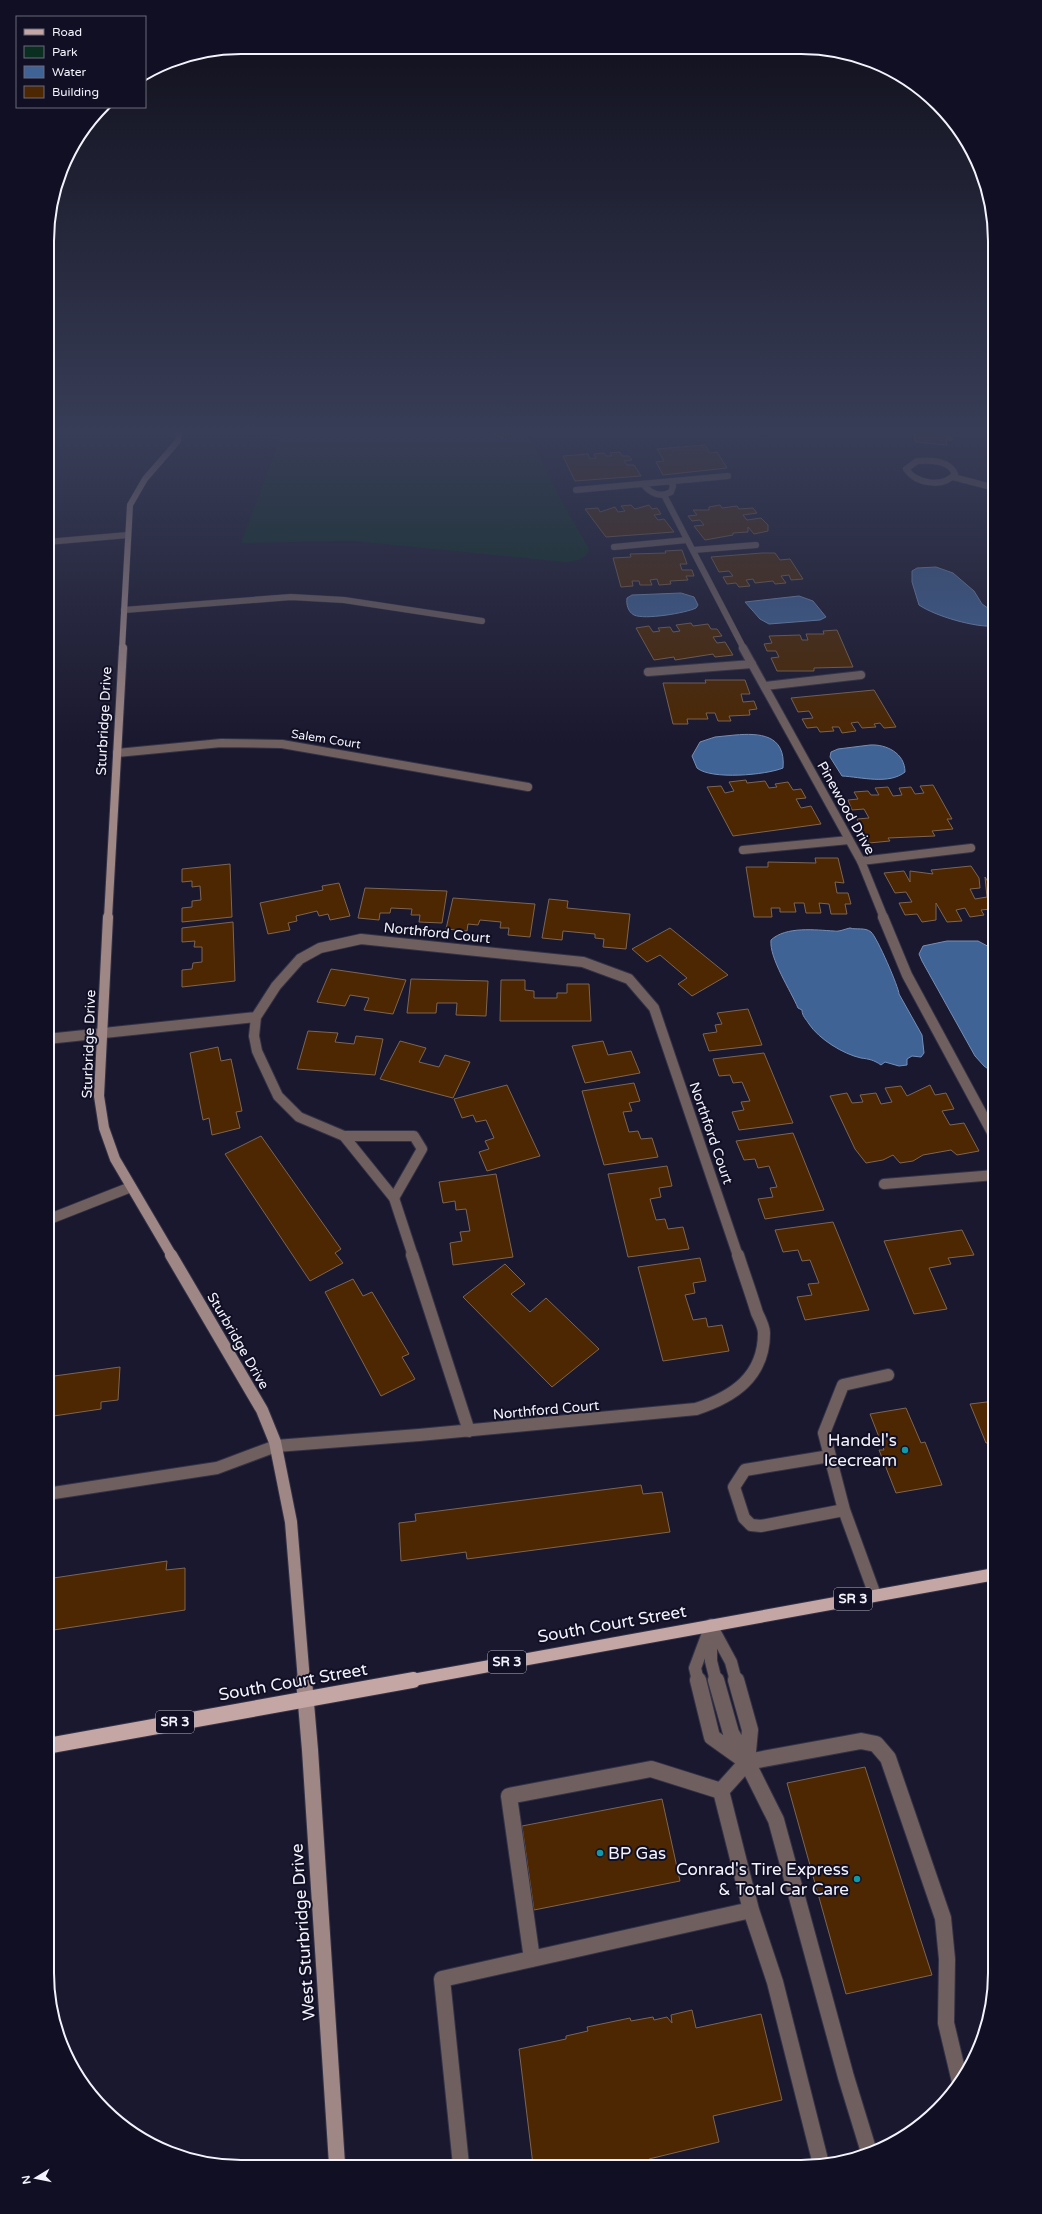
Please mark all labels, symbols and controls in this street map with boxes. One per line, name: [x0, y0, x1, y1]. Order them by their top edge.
legend: [16, 16, 146, 108]
text: Road: [52, 25, 82, 39]
text: Park: [52, 45, 78, 59]
text: Water: [52, 65, 87, 79]
text: Building: [52, 85, 99, 99]
street label: Sturbridge Drive: [93, 666, 115, 776]
street label: Salem Court: [290, 727, 362, 751]
street label: Pinewood Drive: [813, 758, 879, 858]
street label: Northford Court: [383, 919, 492, 947]
street label: Sturbridge Drive: [79, 989, 99, 1099]
street label: Northford Court: [686, 1080, 737, 1187]
street label: Sturbridge Drive: [203, 1290, 273, 1392]
street label: Northford Court: [492, 1397, 601, 1423]
place label: Handel's Icecream: [824, 1430, 897, 1471]
marker: Handel's Icecream: [900, 1445, 910, 1455]
road number: SR 3: [834, 1588, 872, 1610]
street label: South Court Street: [536, 1600, 689, 1647]
road number: SR 3: [488, 1651, 526, 1673]
street label: South Court Street: [217, 1658, 370, 1705]
road number: SR 3: [156, 1711, 194, 1733]
street label: West Sturbridge Drive: [286, 1843, 320, 2021]
place label: BP Gas: [608, 1843, 666, 1864]
marker: BP Gas: [595, 1848, 605, 1858]
place label: Conrad's Tire Express & Total Car Care: [676, 1859, 849, 1900]
marker: Conrad's Tire Express & Total Car Care: [852, 1874, 862, 1884]
north arrow: [16, 2158, 56, 2198]
text: N: [19, 2174, 34, 2185]

